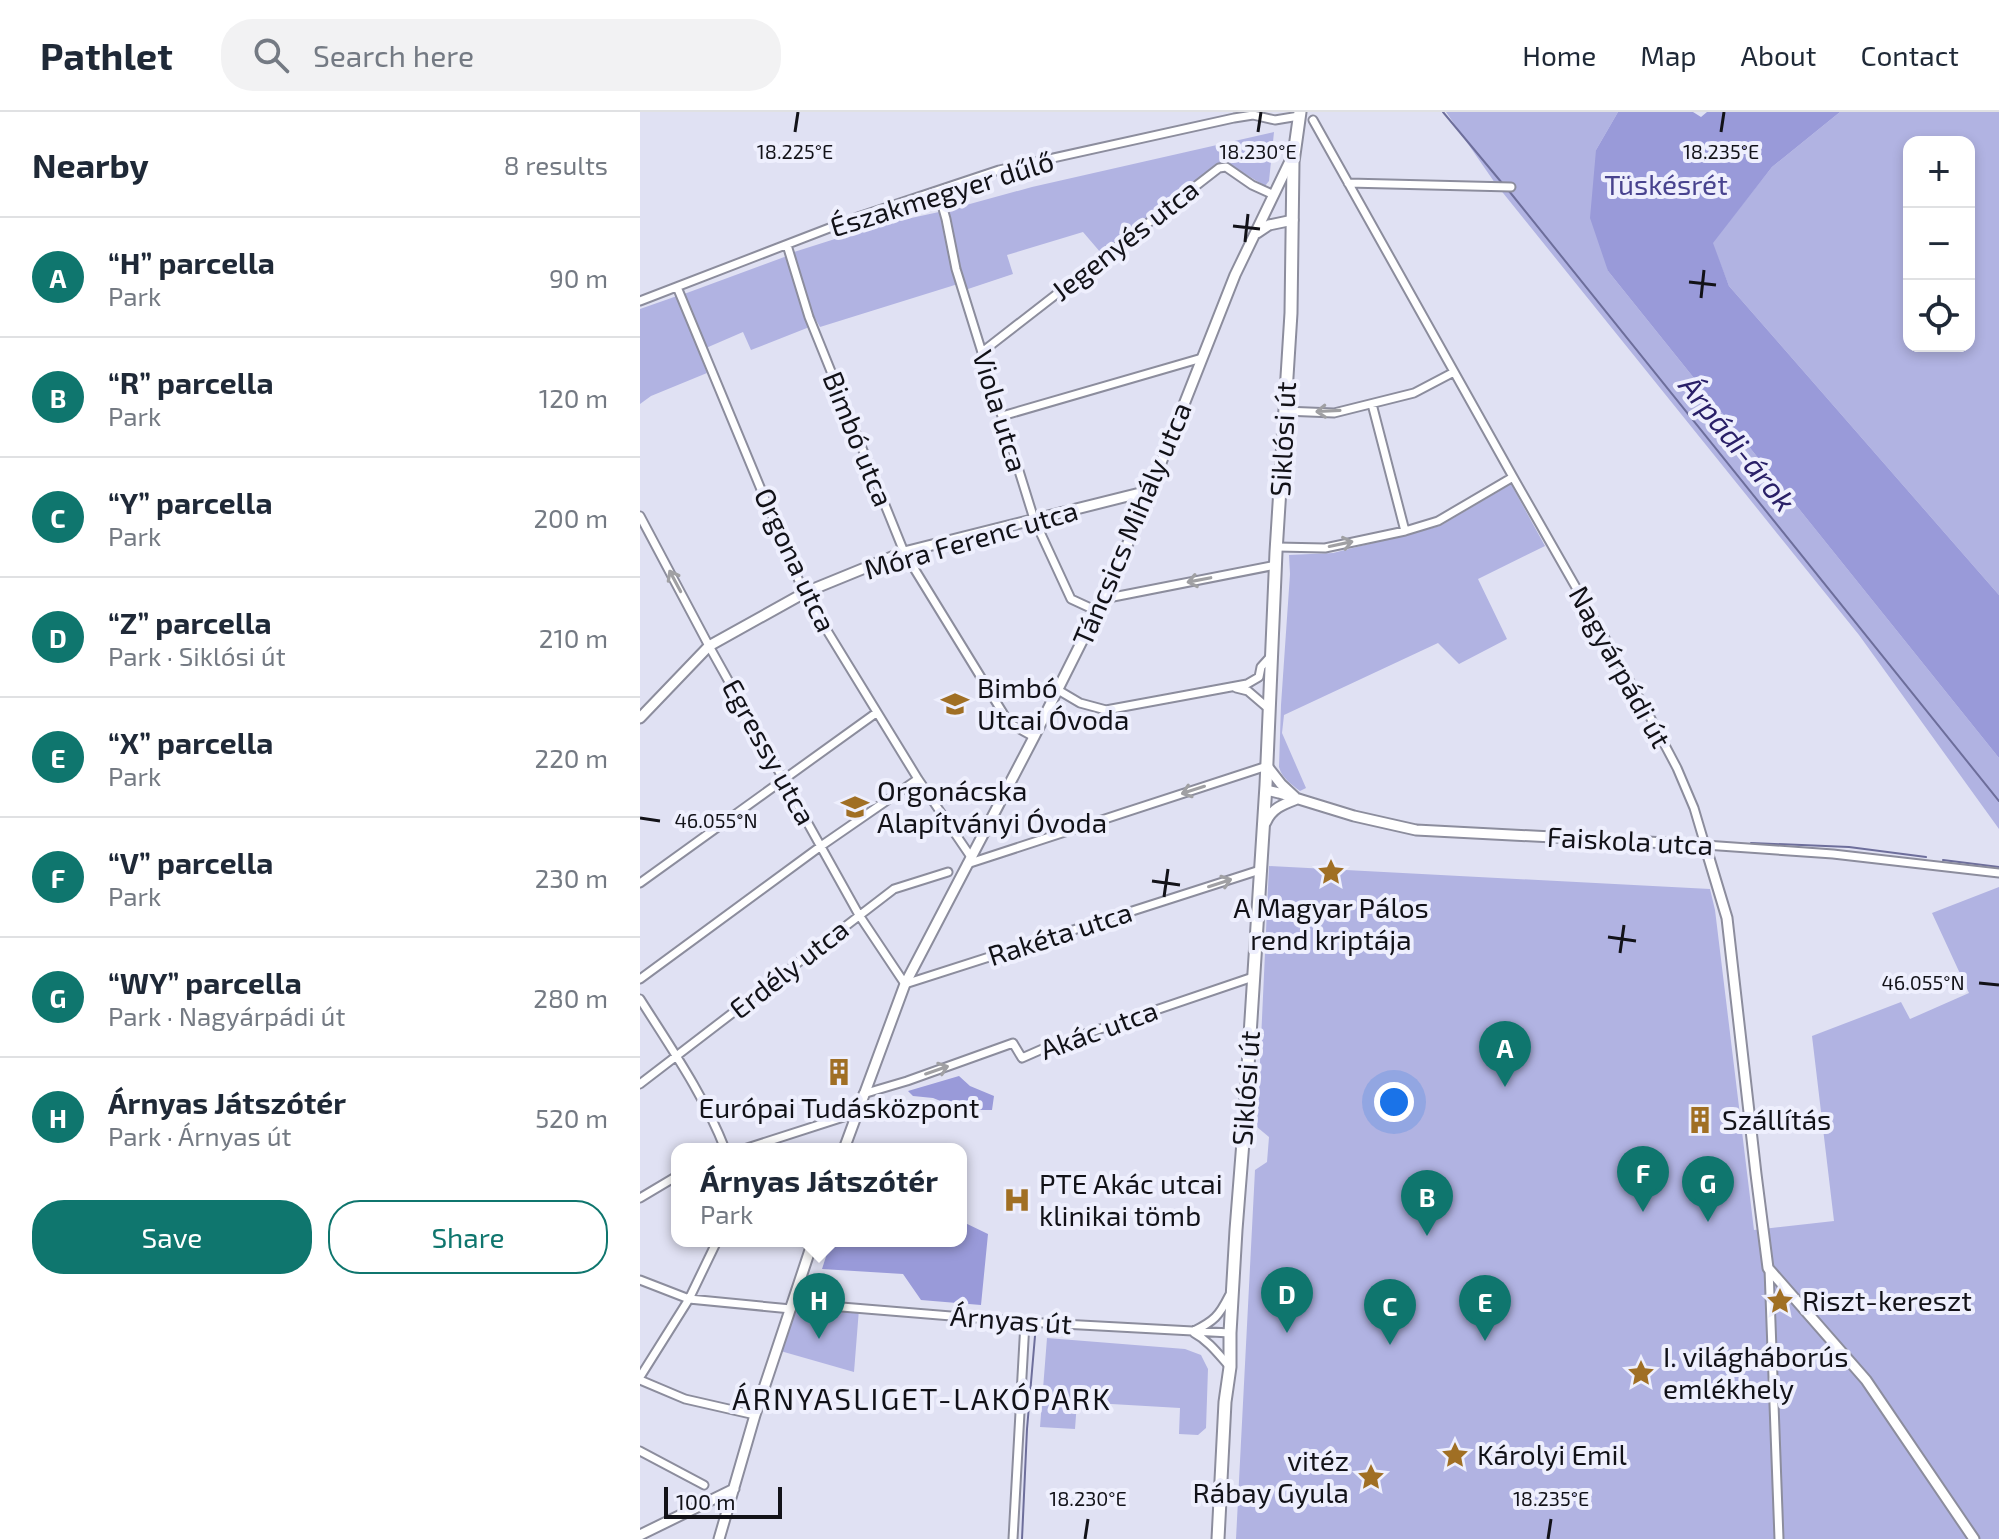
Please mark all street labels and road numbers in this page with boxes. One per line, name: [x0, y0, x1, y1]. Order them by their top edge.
street label: Északmegyer dűlő: [826, 143, 1058, 243]
street label: Jegenyés utca: [1044, 171, 1205, 307]
street label: Viola utca: [966, 346, 1036, 476]
street label: Bimbó utca: [816, 366, 901, 511]
street label: Siklósi út: [1262, 381, 1302, 497]
street label: Táncsics Mihály utca: [1064, 397, 1198, 651]
street label: Orgona utca: [748, 482, 844, 637]
street label: Móra Ferenc utca: [860, 492, 1082, 586]
street label: Nagyárpádi út: [1562, 580, 1679, 753]
street label: Egressy utca: [716, 673, 824, 830]
street label: Faiskola utca: [1546, 819, 1714, 861]
street label: Rakéta utca: [983, 894, 1136, 972]
street label: Erdély utca: [722, 911, 855, 1025]
street label: Akác utca: [1035, 992, 1162, 1066]
street label: Siklósi út: [1224, 1029, 1266, 1147]
street label: Árnyas út: [949, 1298, 1073, 1340]

